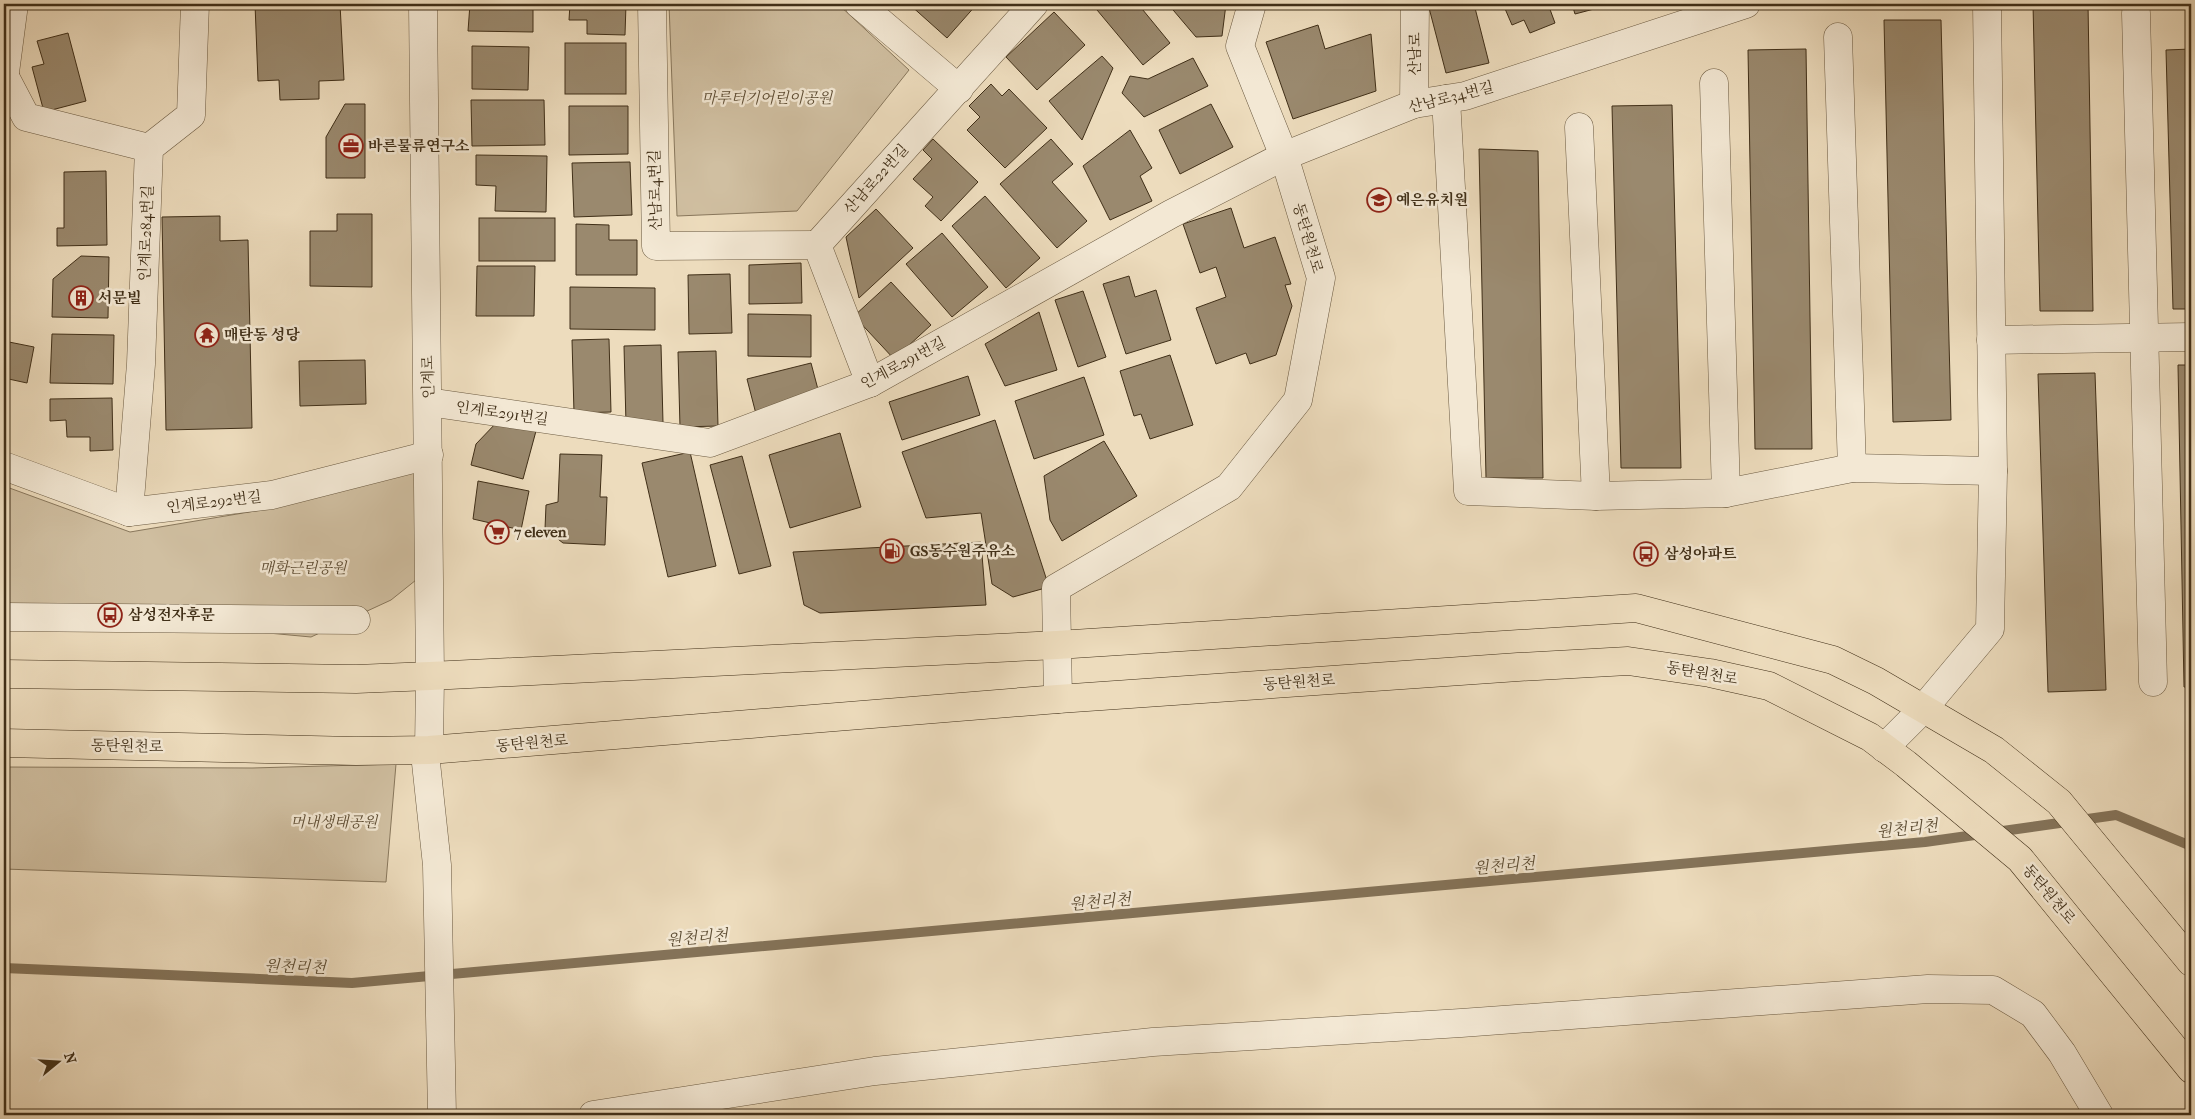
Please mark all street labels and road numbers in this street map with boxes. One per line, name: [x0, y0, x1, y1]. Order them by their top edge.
street label: 산남로: [1406, 32, 1424, 76]
street label: 산남로34번길: [1406, 78, 1496, 116]
street label: 산남로22번길: [840, 140, 912, 218]
street label: 산남로4번길: [645, 149, 665, 231]
street label: 인계로284번길: [135, 184, 157, 282]
street label: 동탄원천로: [1289, 201, 1327, 276]
street label: 인계로291번길: [858, 333, 948, 393]
street label: 인계로: [419, 355, 437, 399]
street label: 인계로291번길: [455, 398, 549, 428]
street label: 인계로292번길: [165, 487, 263, 517]
street label: 동탄원천로: [1665, 658, 1740, 688]
street label: 동탄원천로: [1262, 670, 1336, 694]
street label: 동탄원천로: [495, 731, 569, 755]
street label: 동탄원천로: [91, 736, 164, 756]
street label: 동탄원천로: [2019, 860, 2080, 928]

